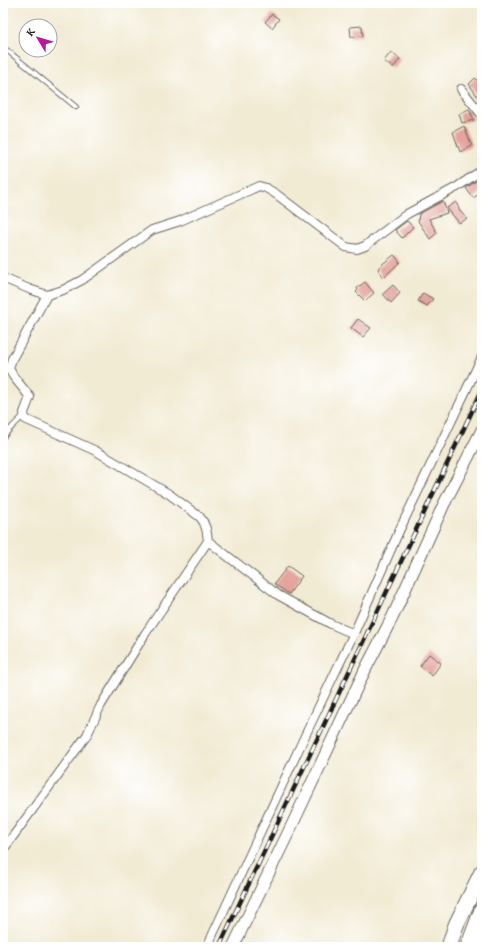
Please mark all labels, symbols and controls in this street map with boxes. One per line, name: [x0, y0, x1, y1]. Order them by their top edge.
north arrow: [18, 18, 58, 58]
text: K: [22, 24, 39, 40]

